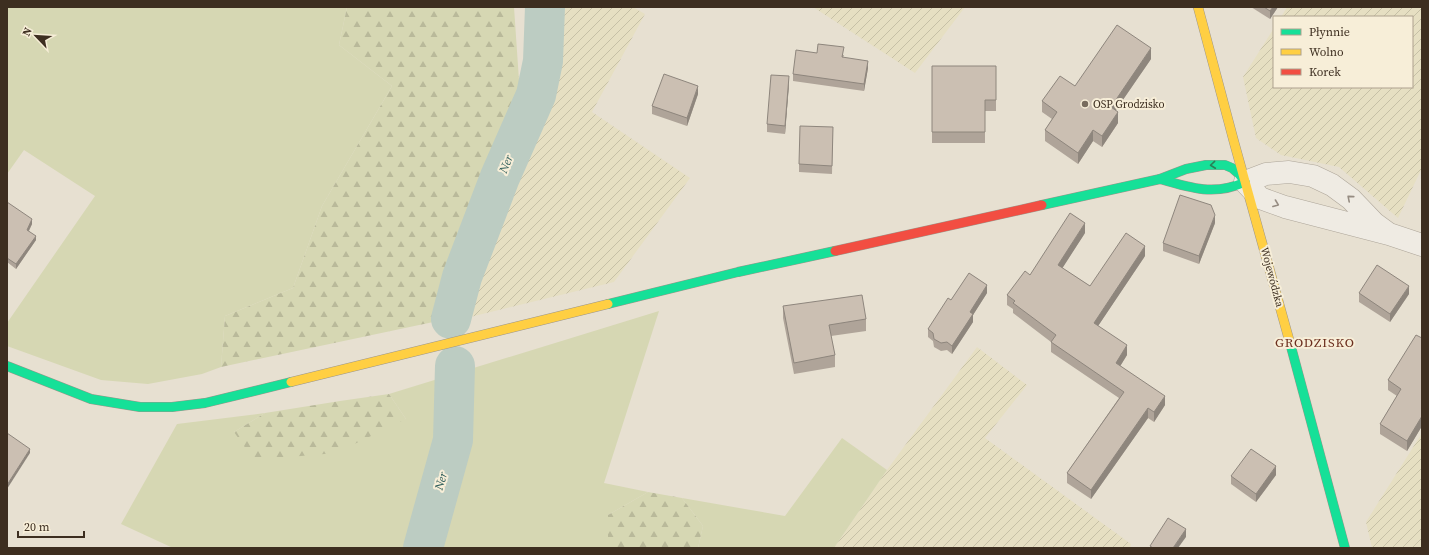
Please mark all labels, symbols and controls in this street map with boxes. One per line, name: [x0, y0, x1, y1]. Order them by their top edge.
north arrow: [16, 16, 56, 56]
legend: [1273, 16, 1413, 88]
text: Płynnie: [1309, 24, 1350, 40]
text: N: [19, 25, 36, 39]
text: Wolno: [1309, 44, 1344, 60]
text: Korek: [1309, 64, 1341, 80]
place label: OSP Grodzisko: [1093, 97, 1164, 112]
marker: OSP Grodzisko: [1080, 99, 1090, 109]
water label: Ner: [495, 151, 517, 176]
one-way arrow: [1210, 160, 1216, 169]
one-way arrow: [1347, 196, 1355, 203]
one-way arrow: [1273, 199, 1280, 207]
street label: Wojewódzka: [1257, 245, 1287, 309]
district label: GRODZISKO: [1275, 334, 1355, 351]
water label: Ner: [431, 469, 452, 493]
scale bar: [18, 513, 84, 539]
text: 20 m: [24, 519, 50, 535]

